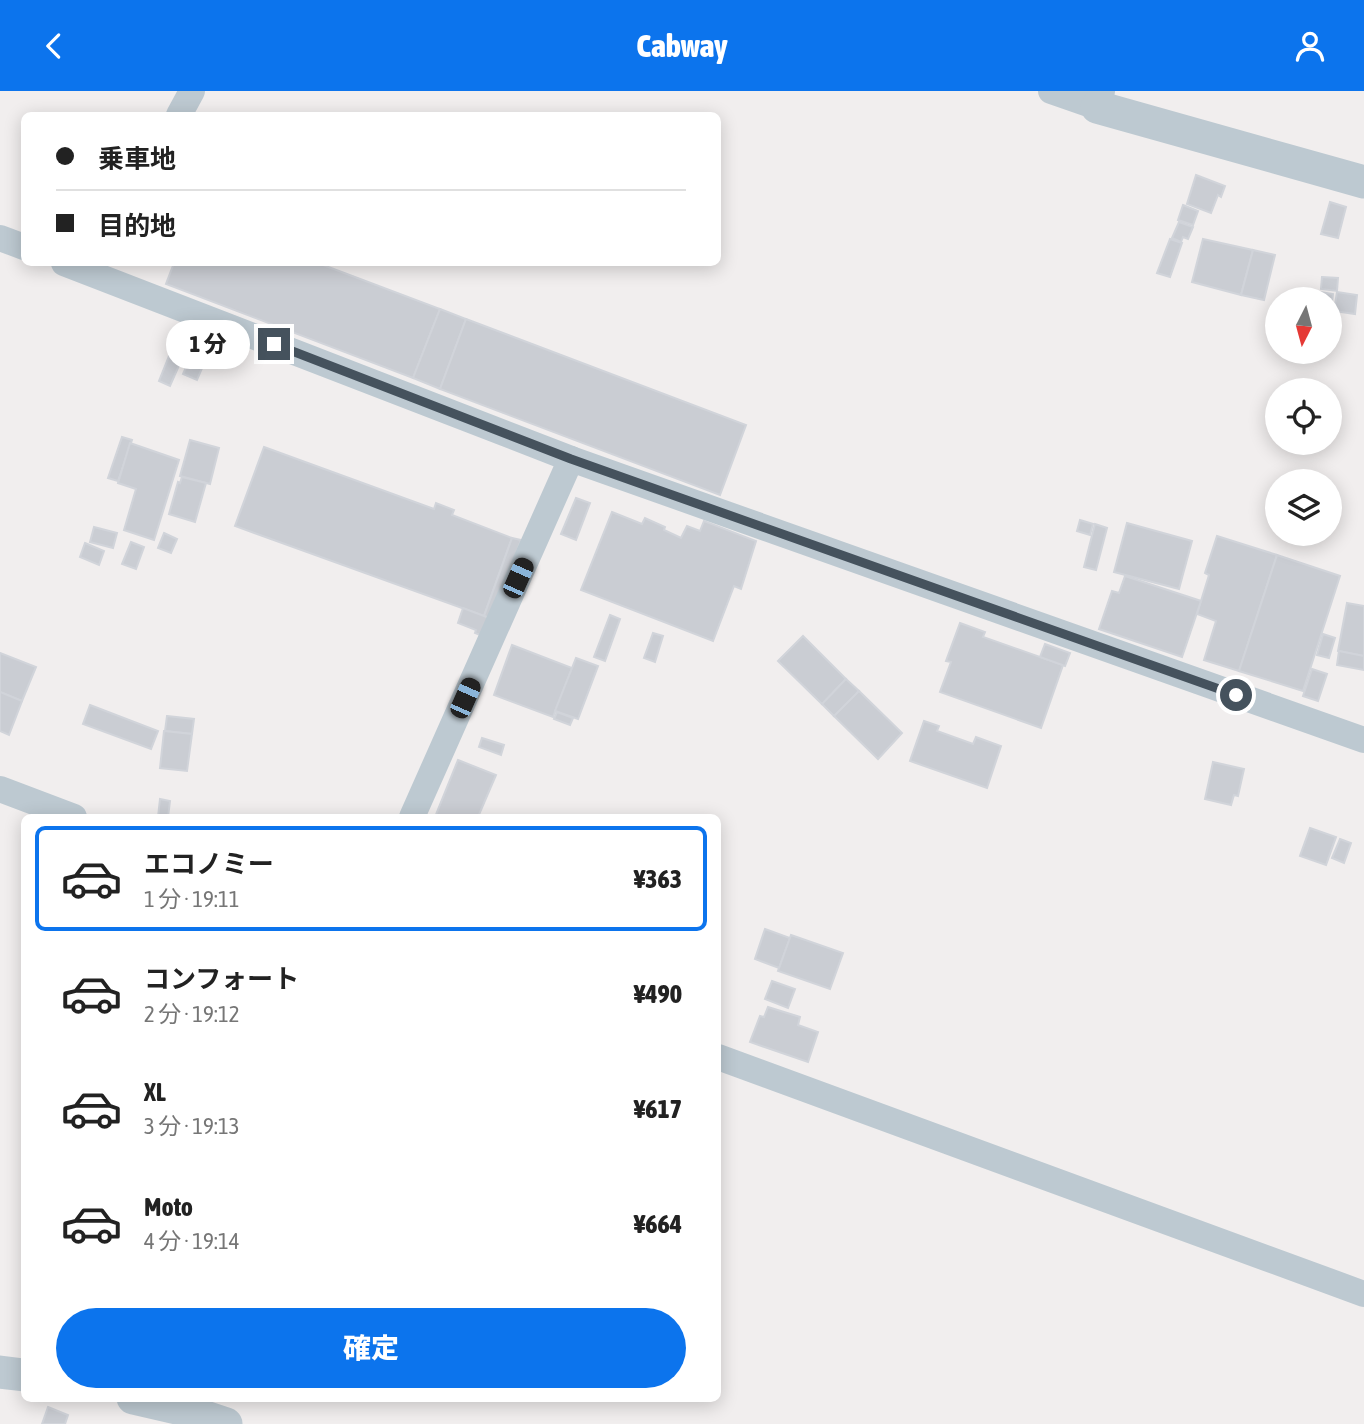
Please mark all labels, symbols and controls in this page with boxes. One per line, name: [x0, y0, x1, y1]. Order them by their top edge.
icon: back: [35, 27, 73, 65]
text: Cabway: [637, 27, 727, 64]
icon: person: [1291, 27, 1329, 65]
text: 乗車地: [98, 144, 176, 174]
text: 目的地: [98, 211, 176, 241]
north arrow: [1265, 287, 1342, 364]
map controls: [1265, 287, 1342, 546]
callout: 1 分: [166, 320, 250, 369]
route end: [258, 328, 290, 360]
text: 1 分: [190, 331, 226, 357]
button: locate: [1265, 378, 1342, 455]
button: layers: [1265, 469, 1342, 546]
car: [500, 555, 537, 601]
car: [447, 675, 484, 721]
route start: [1220, 679, 1252, 711]
icon: car: [60, 847, 123, 910]
text: エコノミー: [144, 849, 274, 879]
text: ¥363: [634, 864, 682, 894]
text: 1 分 · 19:11: [144, 886, 240, 912]
icon: car: [60, 962, 123, 1025]
text: コンフォート: [144, 964, 299, 994]
text: ¥490: [634, 979, 682, 1009]
text: 2 分 · 19:12: [144, 1001, 240, 1027]
icon: car: [60, 1077, 123, 1140]
text: XL: [144, 1077, 166, 1107]
text: ¥617: [634, 1094, 682, 1124]
text: 3 分 · 19:13: [144, 1113, 240, 1139]
icon: car: [60, 1192, 123, 1255]
text: Moto: [144, 1192, 193, 1222]
text: ¥664: [634, 1209, 682, 1239]
text: 4 分 · 19:14: [144, 1228, 240, 1254]
button: 確定: [56, 1308, 686, 1388]

